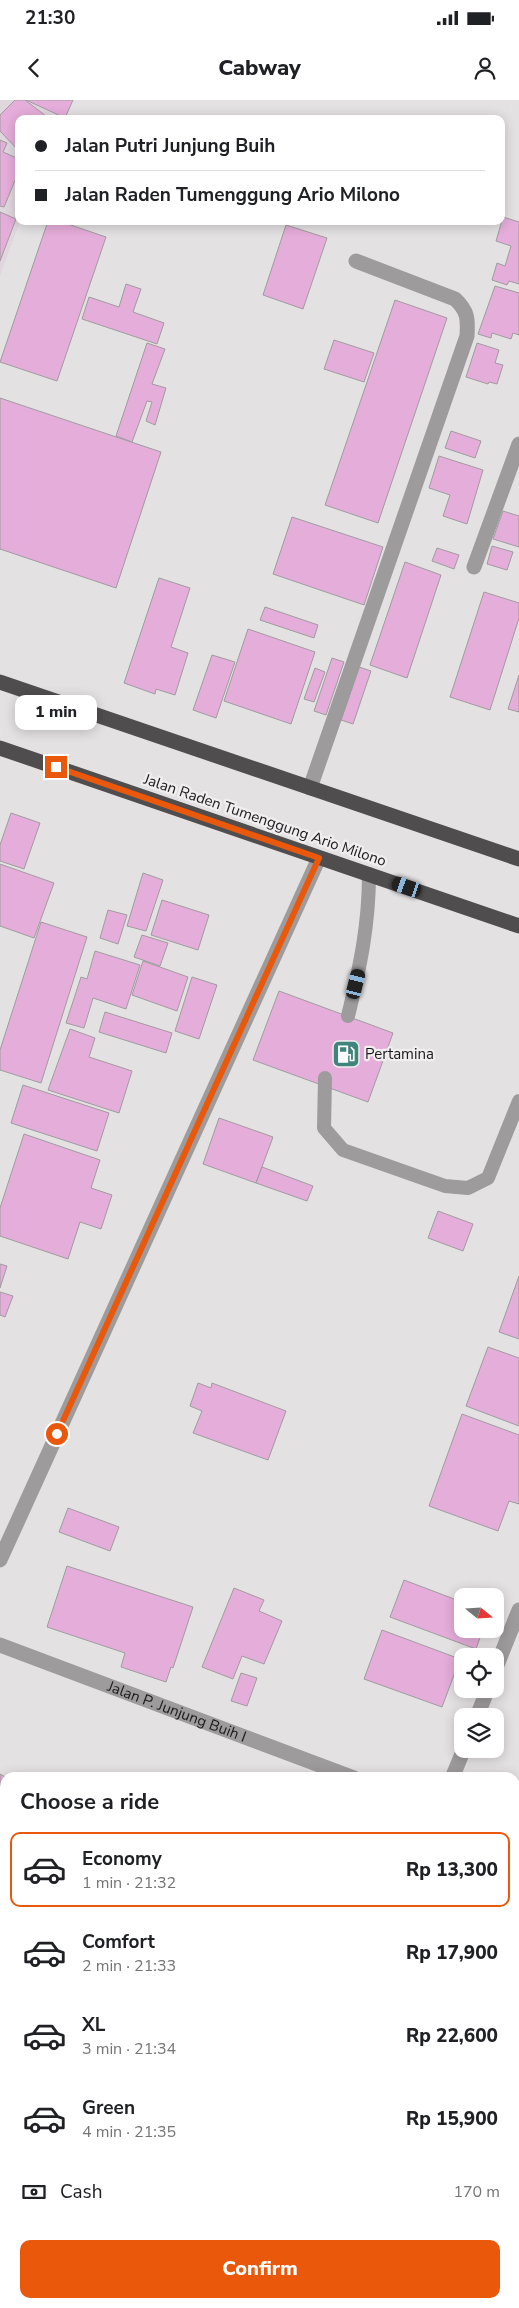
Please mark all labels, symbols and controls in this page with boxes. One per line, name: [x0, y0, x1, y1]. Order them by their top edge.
text: 21:30: [25, 5, 75, 31]
text: Cabway: [218, 53, 301, 83]
icon: back: [20, 54, 48, 82]
icon: person: [471, 54, 499, 82]
text: Jalan Putri Junjung Buih: [65, 133, 275, 159]
text: Jalan Raden Tumenggung Ario Milono: [65, 182, 400, 208]
callout: 1 min: [15, 694, 97, 730]
text: 1 min: [35, 701, 77, 723]
route end: [45, 756, 67, 778]
street label: Jalan Raden Tumenggung Ario Milono: [140, 769, 389, 871]
car: [390, 875, 423, 899]
car: [345, 968, 366, 1000]
fuel station icon: Pertamina: [331, 1039, 361, 1069]
place label: Pertamina: [365, 1044, 434, 1064]
route start: [46, 1423, 68, 1445]
north arrow: [454, 1588, 504, 1638]
map controls: [454, 1588, 504, 1758]
button: locate: [454, 1648, 504, 1698]
street label: Jalan P. Junjung Buih I: [104, 1676, 249, 1747]
button: layers: [454, 1708, 504, 1758]
text: Choose a ride: [20, 1787, 159, 1817]
text: Economy: [82, 1846, 162, 1872]
icon: car: [22, 1847, 67, 1892]
text: Rp 13,300: [406, 1857, 498, 1883]
text: 1 min · 21:32: [82, 1872, 176, 1894]
text: Comfort: [82, 1929, 155, 1955]
icon: car: [22, 1930, 67, 1975]
text: Rp 17,900: [406, 1940, 498, 1966]
text: 2 min · 21:33: [82, 1955, 176, 1977]
text: XL: [82, 2012, 105, 2038]
icon: car: [22, 2013, 67, 2058]
text: Rp 22,600: [406, 2023, 498, 2049]
text: 3 min · 21:34: [82, 2038, 176, 2060]
text: Green: [82, 2095, 135, 2121]
icon: car: [22, 2096, 67, 2141]
text: Rp 15,900: [406, 2106, 498, 2132]
text: 4 min · 21:35: [82, 2121, 176, 2143]
icon: cash: [20, 2178, 48, 2206]
text: Cash: [60, 2179, 102, 2205]
text: 170 m: [453, 2181, 500, 2203]
button: Confirm: [20, 2240, 500, 2298]

